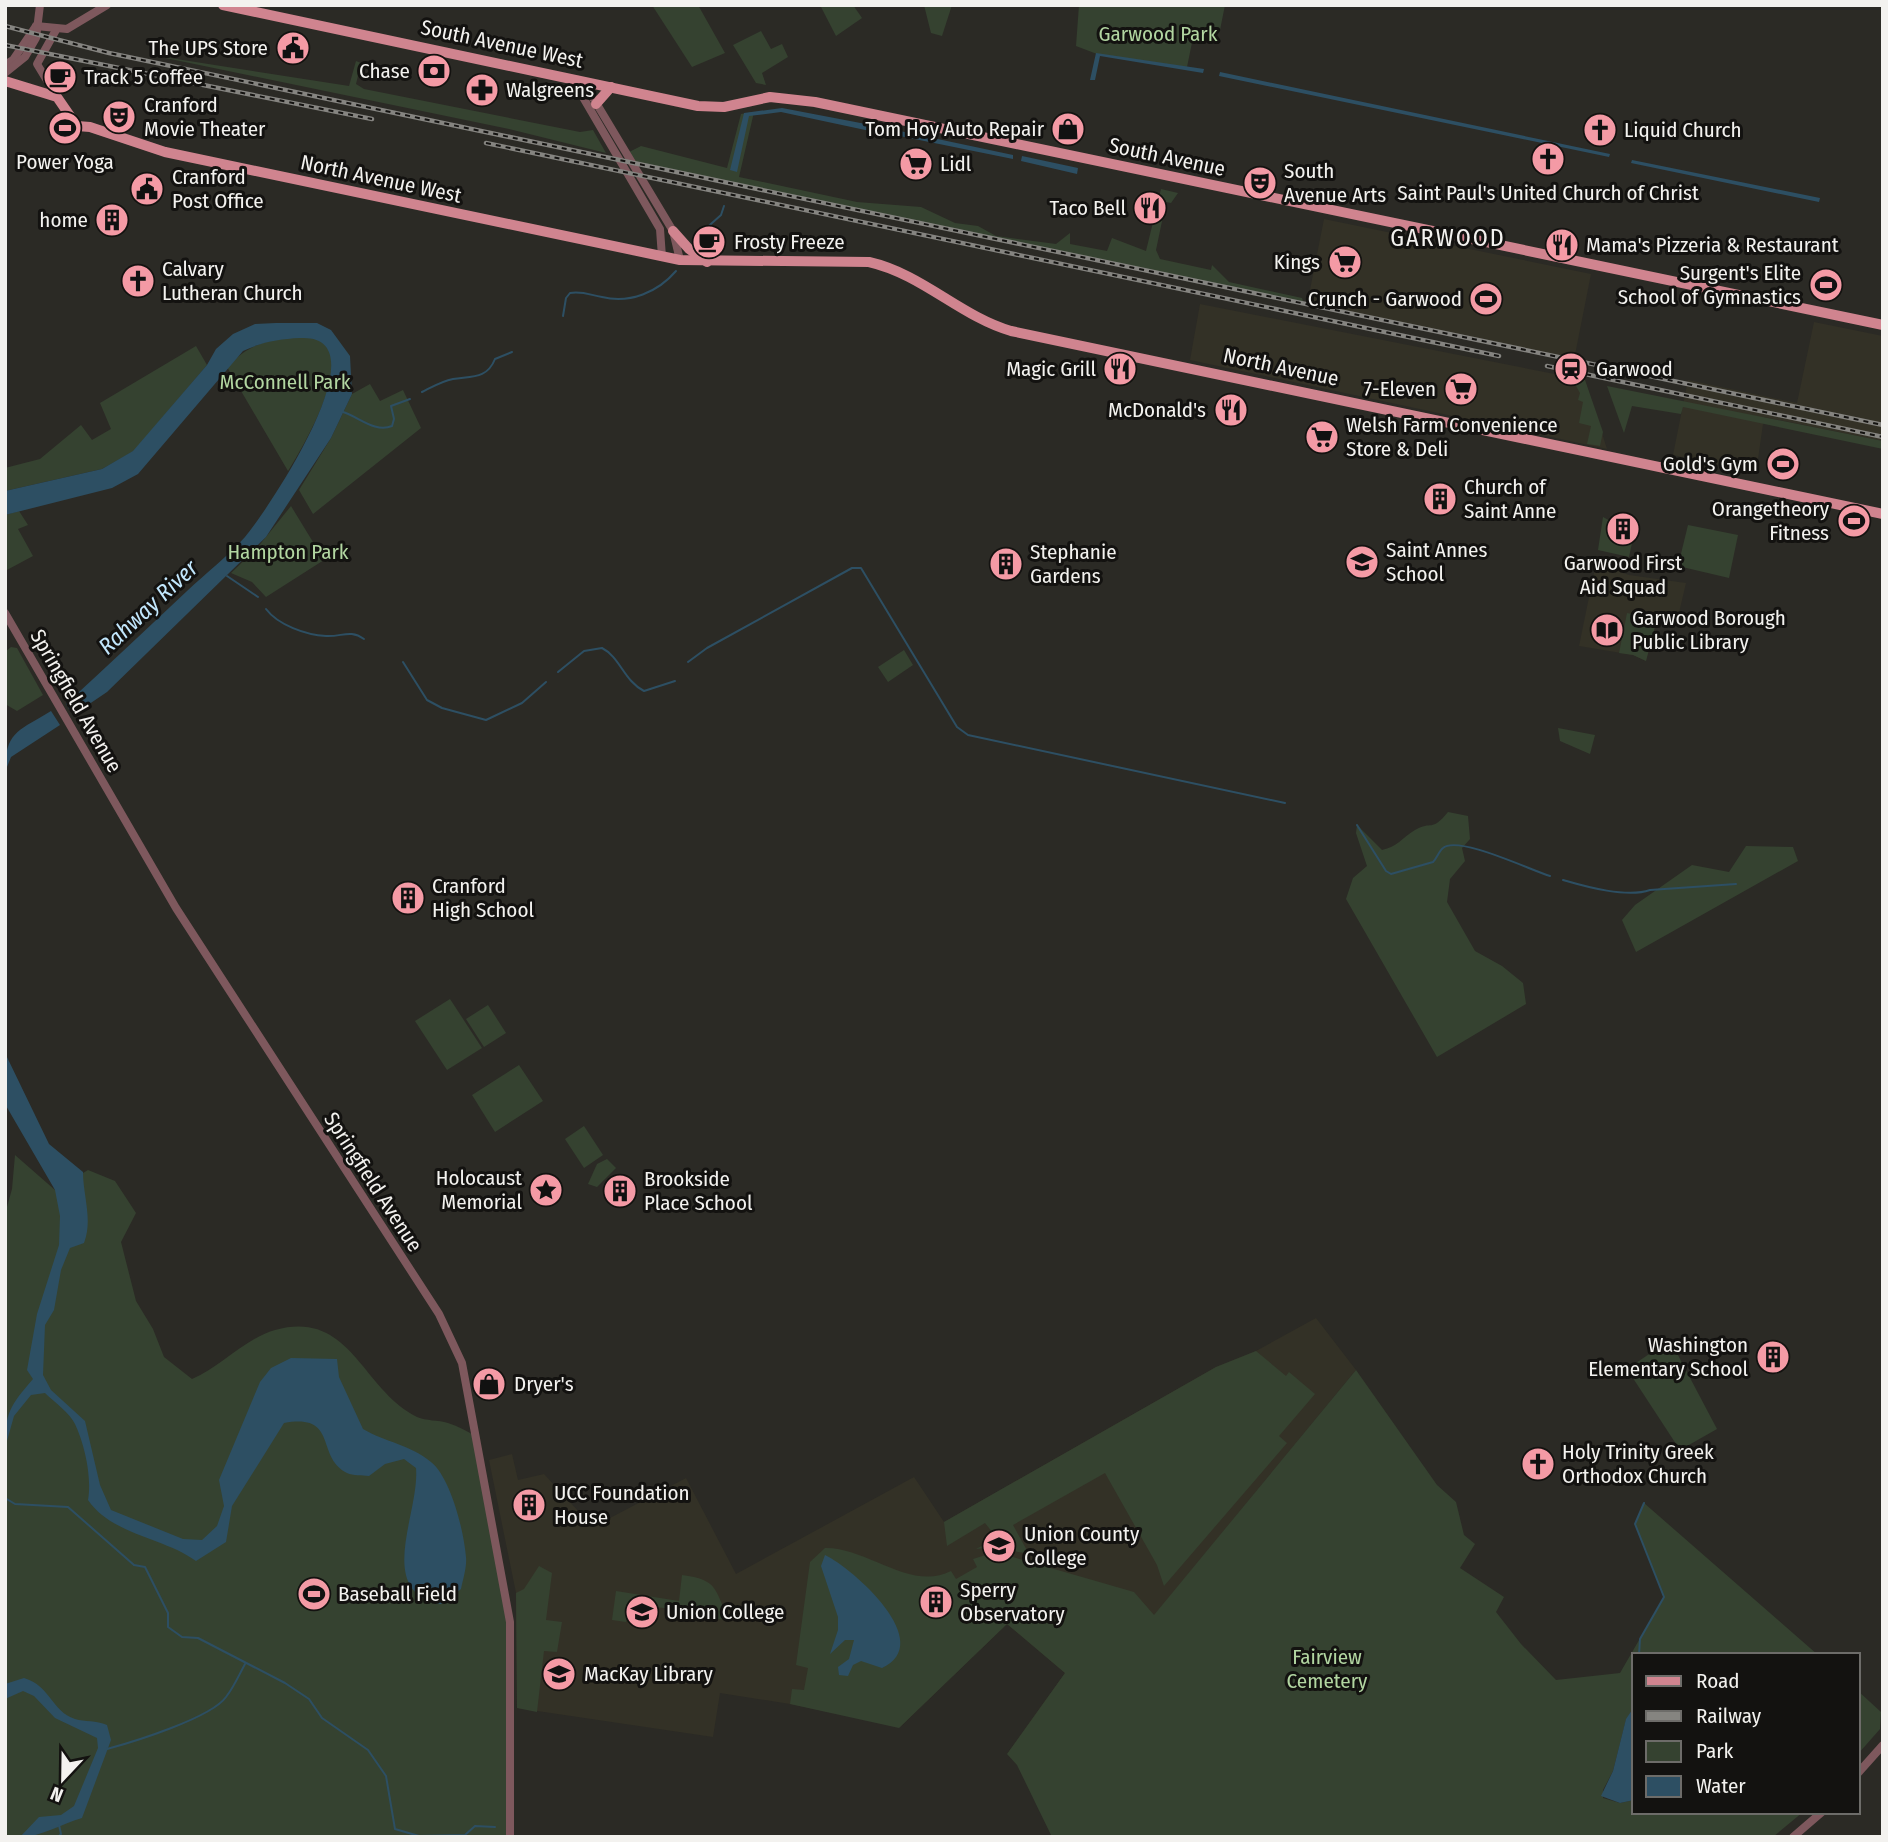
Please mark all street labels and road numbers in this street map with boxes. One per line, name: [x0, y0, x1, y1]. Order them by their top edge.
street label: South Avenue West: [419, 14, 586, 74]
street label: South Avenue: [1106, 132, 1228, 182]
street label: North Avenue West: [298, 149, 464, 209]
street label: North Avenue: [1221, 342, 1341, 392]
street label: Springfield Avenue: [24, 625, 128, 777]
street label: Springfield Avenue: [318, 1107, 428, 1257]

